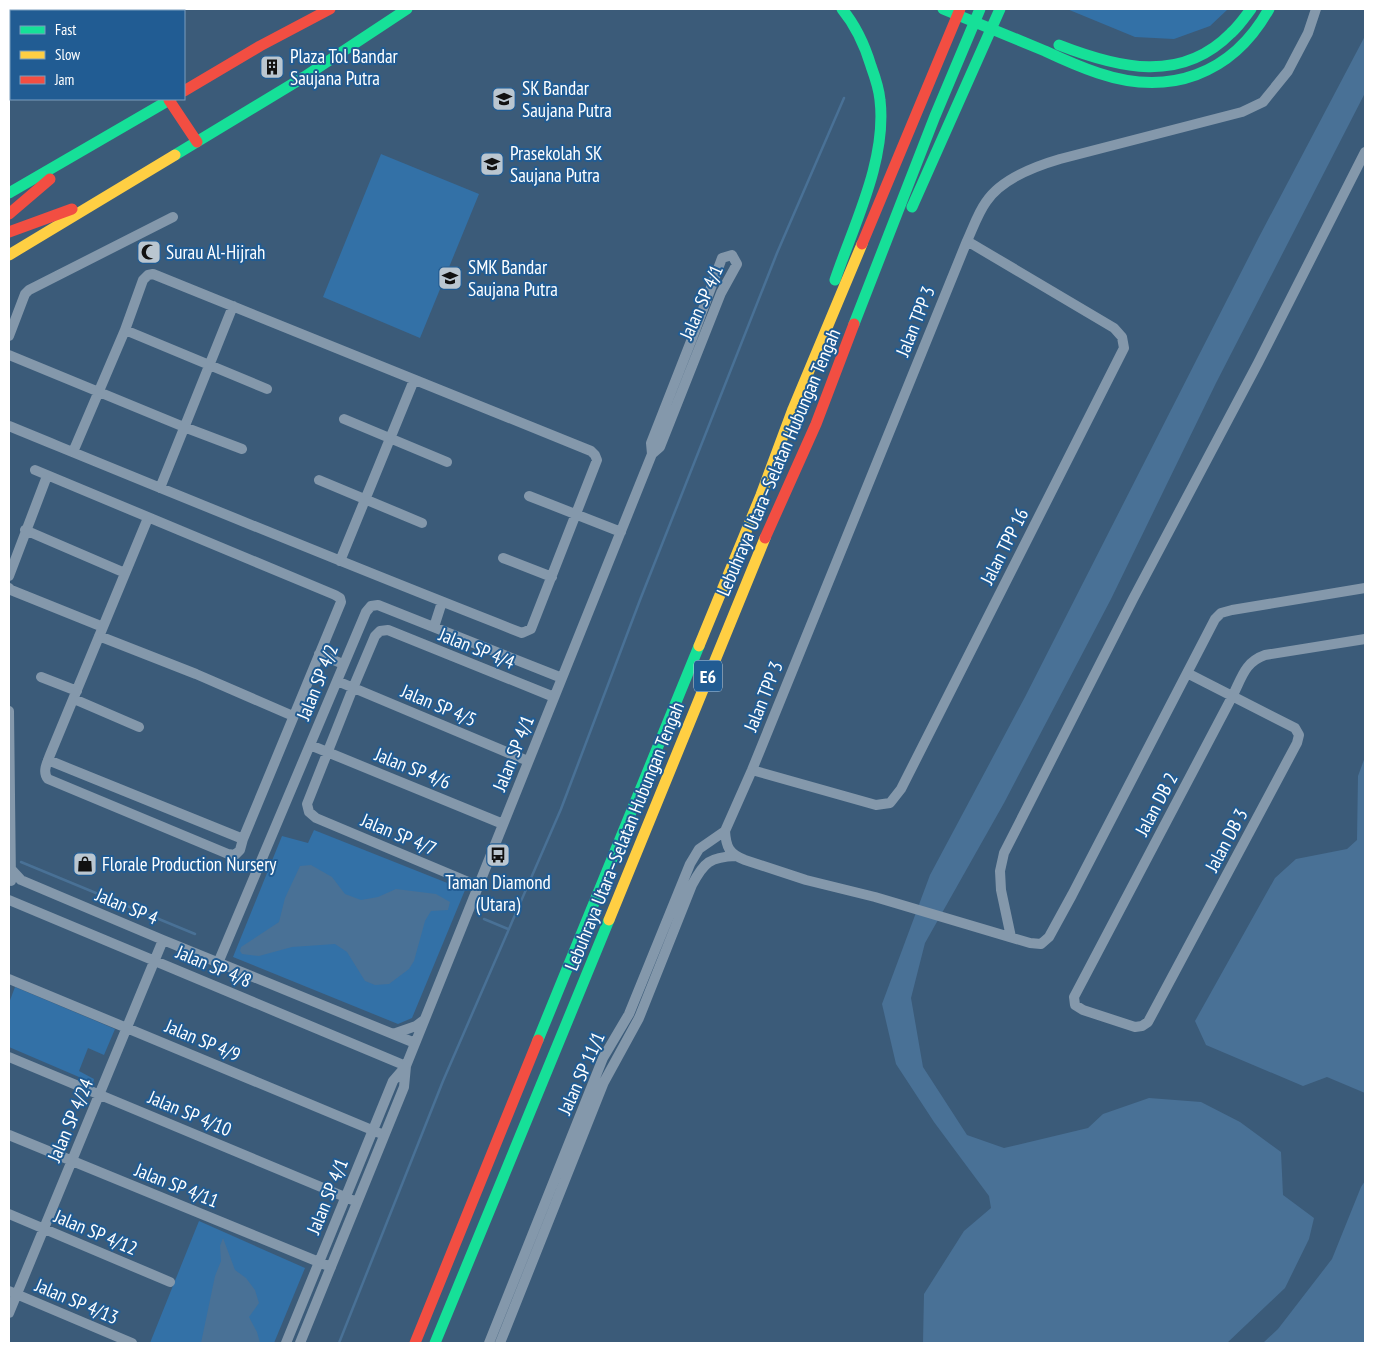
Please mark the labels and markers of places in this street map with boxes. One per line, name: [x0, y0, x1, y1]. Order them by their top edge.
place label: Plaza Tol Bandar Saujana Putra: [290, 44, 398, 90]
building icon: Plaza Tol Bandar Saujana Putra: [259, 54, 285, 80]
place label: SK Bandar Saujana Putra: [522, 76, 612, 122]
school or university icon: SK Bandar Saujana Putra: [491, 86, 517, 112]
place label: Prasekolah SK Saujana Putra: [510, 141, 602, 187]
school or university icon: Prasekolah SK Saujana Putra: [479, 151, 505, 177]
mosque icon: Surau Al-Hijrah: [136, 239, 162, 265]
place label: Surau Al-Hijrah: [166, 240, 265, 264]
place label: SMK Bandar Saujana Putra: [468, 255, 558, 301]
school or university icon: SMK Bandar Saujana Putra: [437, 265, 463, 291]
bus stop icon: Taman Diamond (Utara): [485, 842, 511, 868]
shop icon: Florale Production Nursery: [72, 851, 98, 877]
place label: Florale Production Nursery: [102, 852, 277, 876]
place label: Taman Diamond (Utara): [445, 870, 551, 916]

